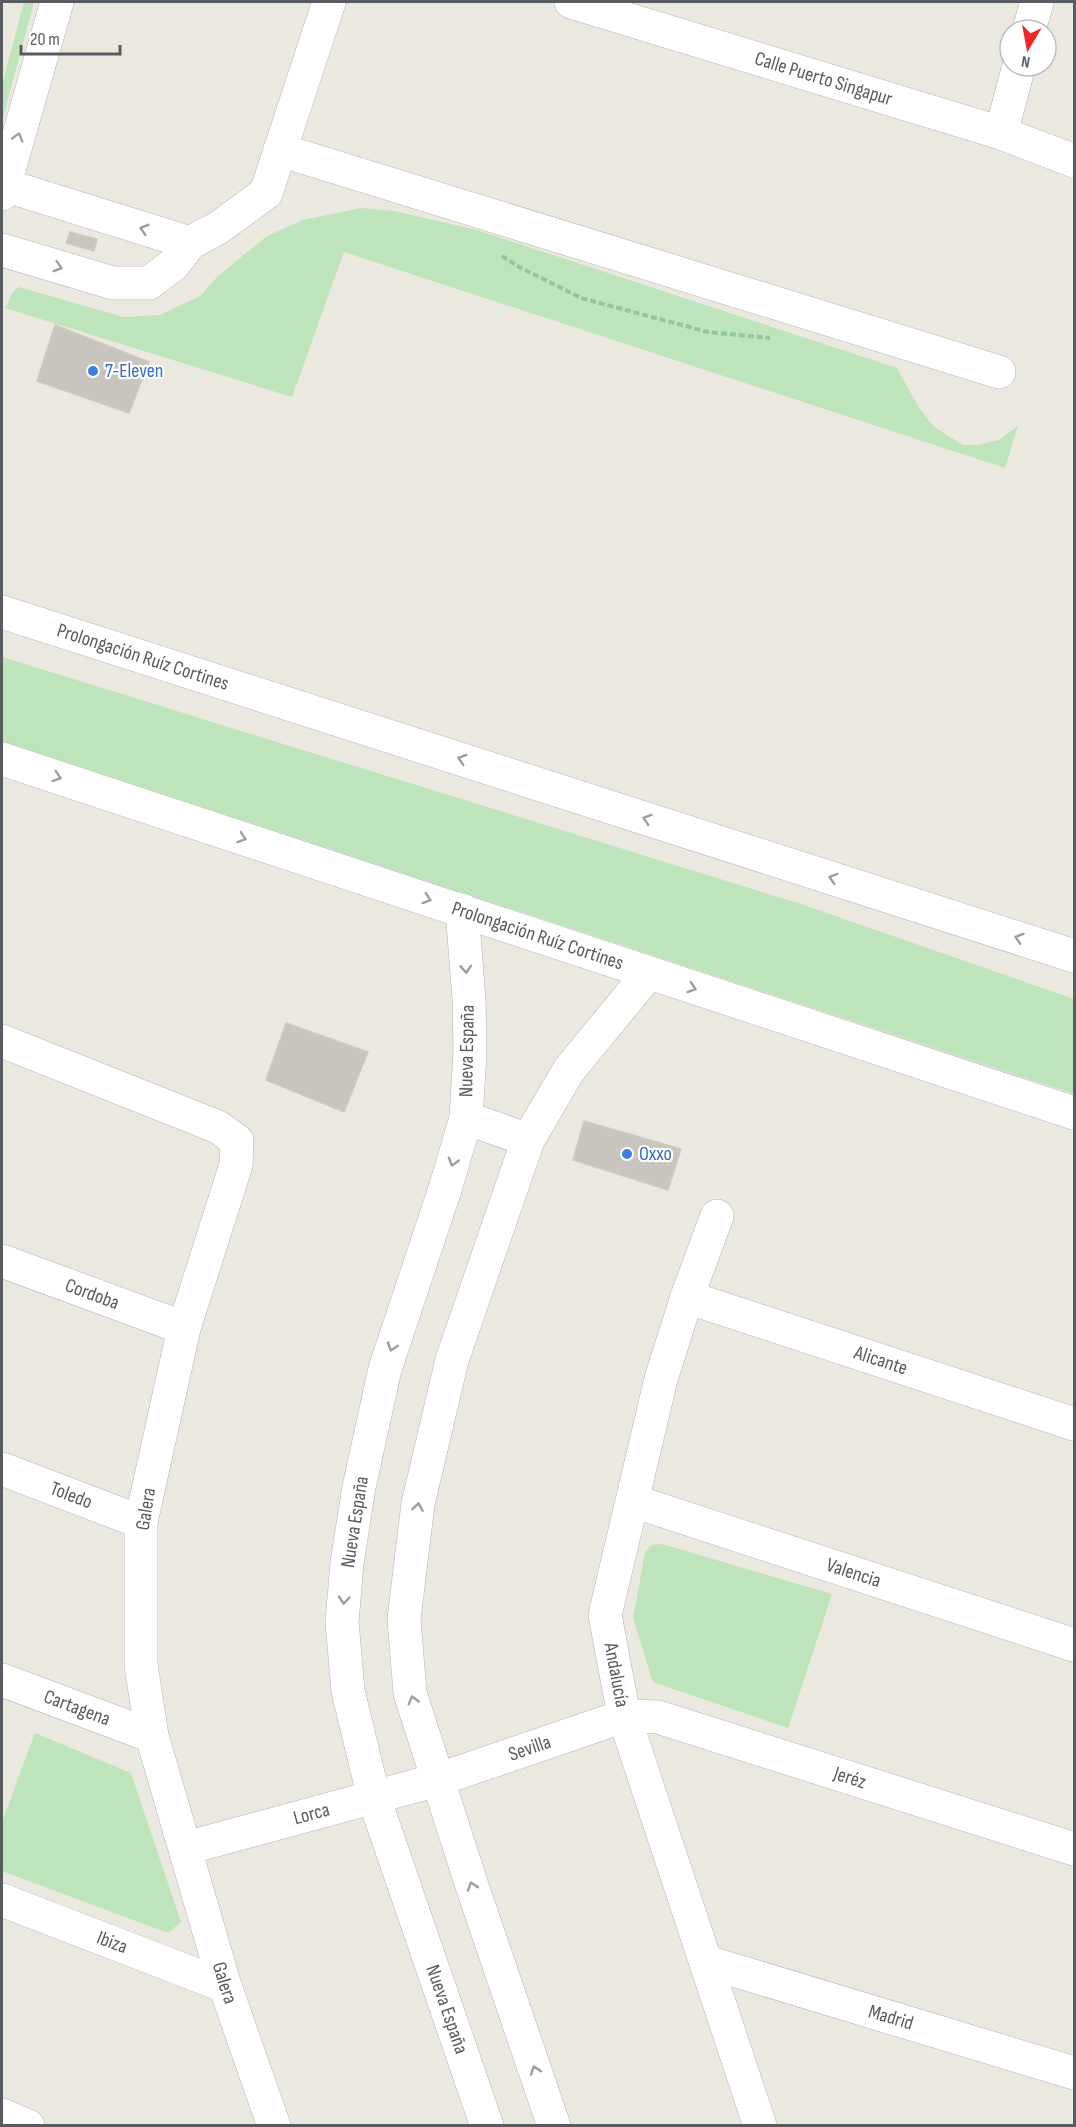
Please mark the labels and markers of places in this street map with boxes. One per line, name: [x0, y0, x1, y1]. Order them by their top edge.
place label: 7-Eleven: [105, 359, 163, 383]
marker: 7-Eleven: [86, 364, 100, 378]
place label: Oxxo: [639, 1142, 672, 1166]
marker: Oxxo: [620, 1147, 634, 1161]

